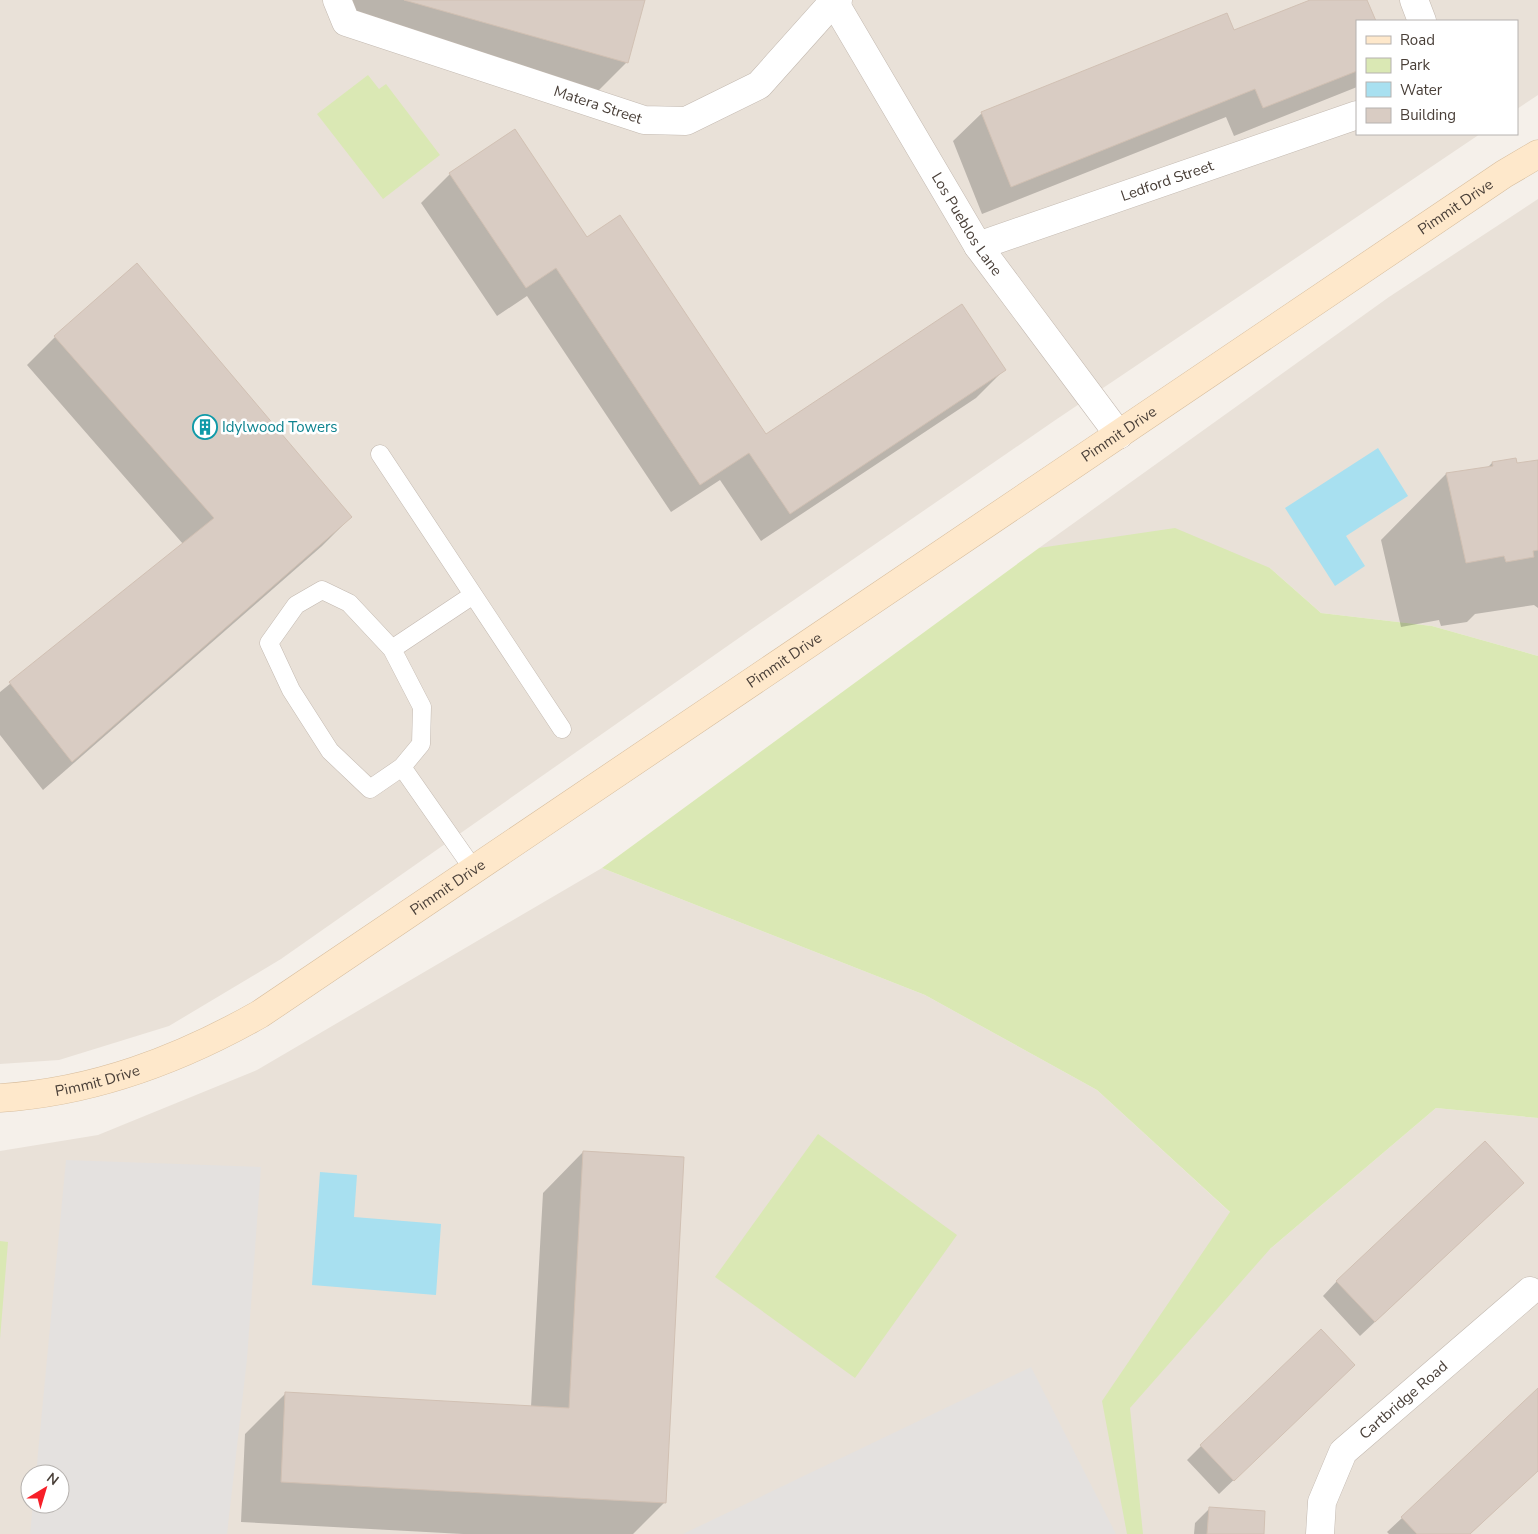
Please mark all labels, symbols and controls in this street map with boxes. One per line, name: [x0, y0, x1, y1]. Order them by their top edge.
legend: [1356, 20, 1518, 135]
text: Road: [1400, 30, 1435, 50]
text: Park: [1400, 55, 1430, 75]
text: Water: [1400, 80, 1443, 100]
street label: Matera Street: [551, 81, 645, 129]
text: Building: [1400, 105, 1456, 125]
street label: Ledford Street: [1118, 155, 1217, 206]
street label: Los Pueblos Lane: [927, 169, 1007, 280]
street label: Pimmit Drive: [1414, 174, 1497, 239]
street label: Pimmit Drive: [1077, 401, 1161, 467]
building icon: Idylwood Towers: [192, 414, 218, 440]
place label: Idylwood Towers: [222, 417, 337, 437]
street label: Pimmit Drive: [742, 628, 826, 693]
street label: Pimmit Drive: [406, 855, 489, 920]
street label: Pimmit Drive: [53, 1060, 142, 1101]
street label: Cartbridge Road: [1355, 1356, 1452, 1444]
north arrow: [20, 1464, 70, 1514]
text: N: [43, 1468, 63, 1490]

